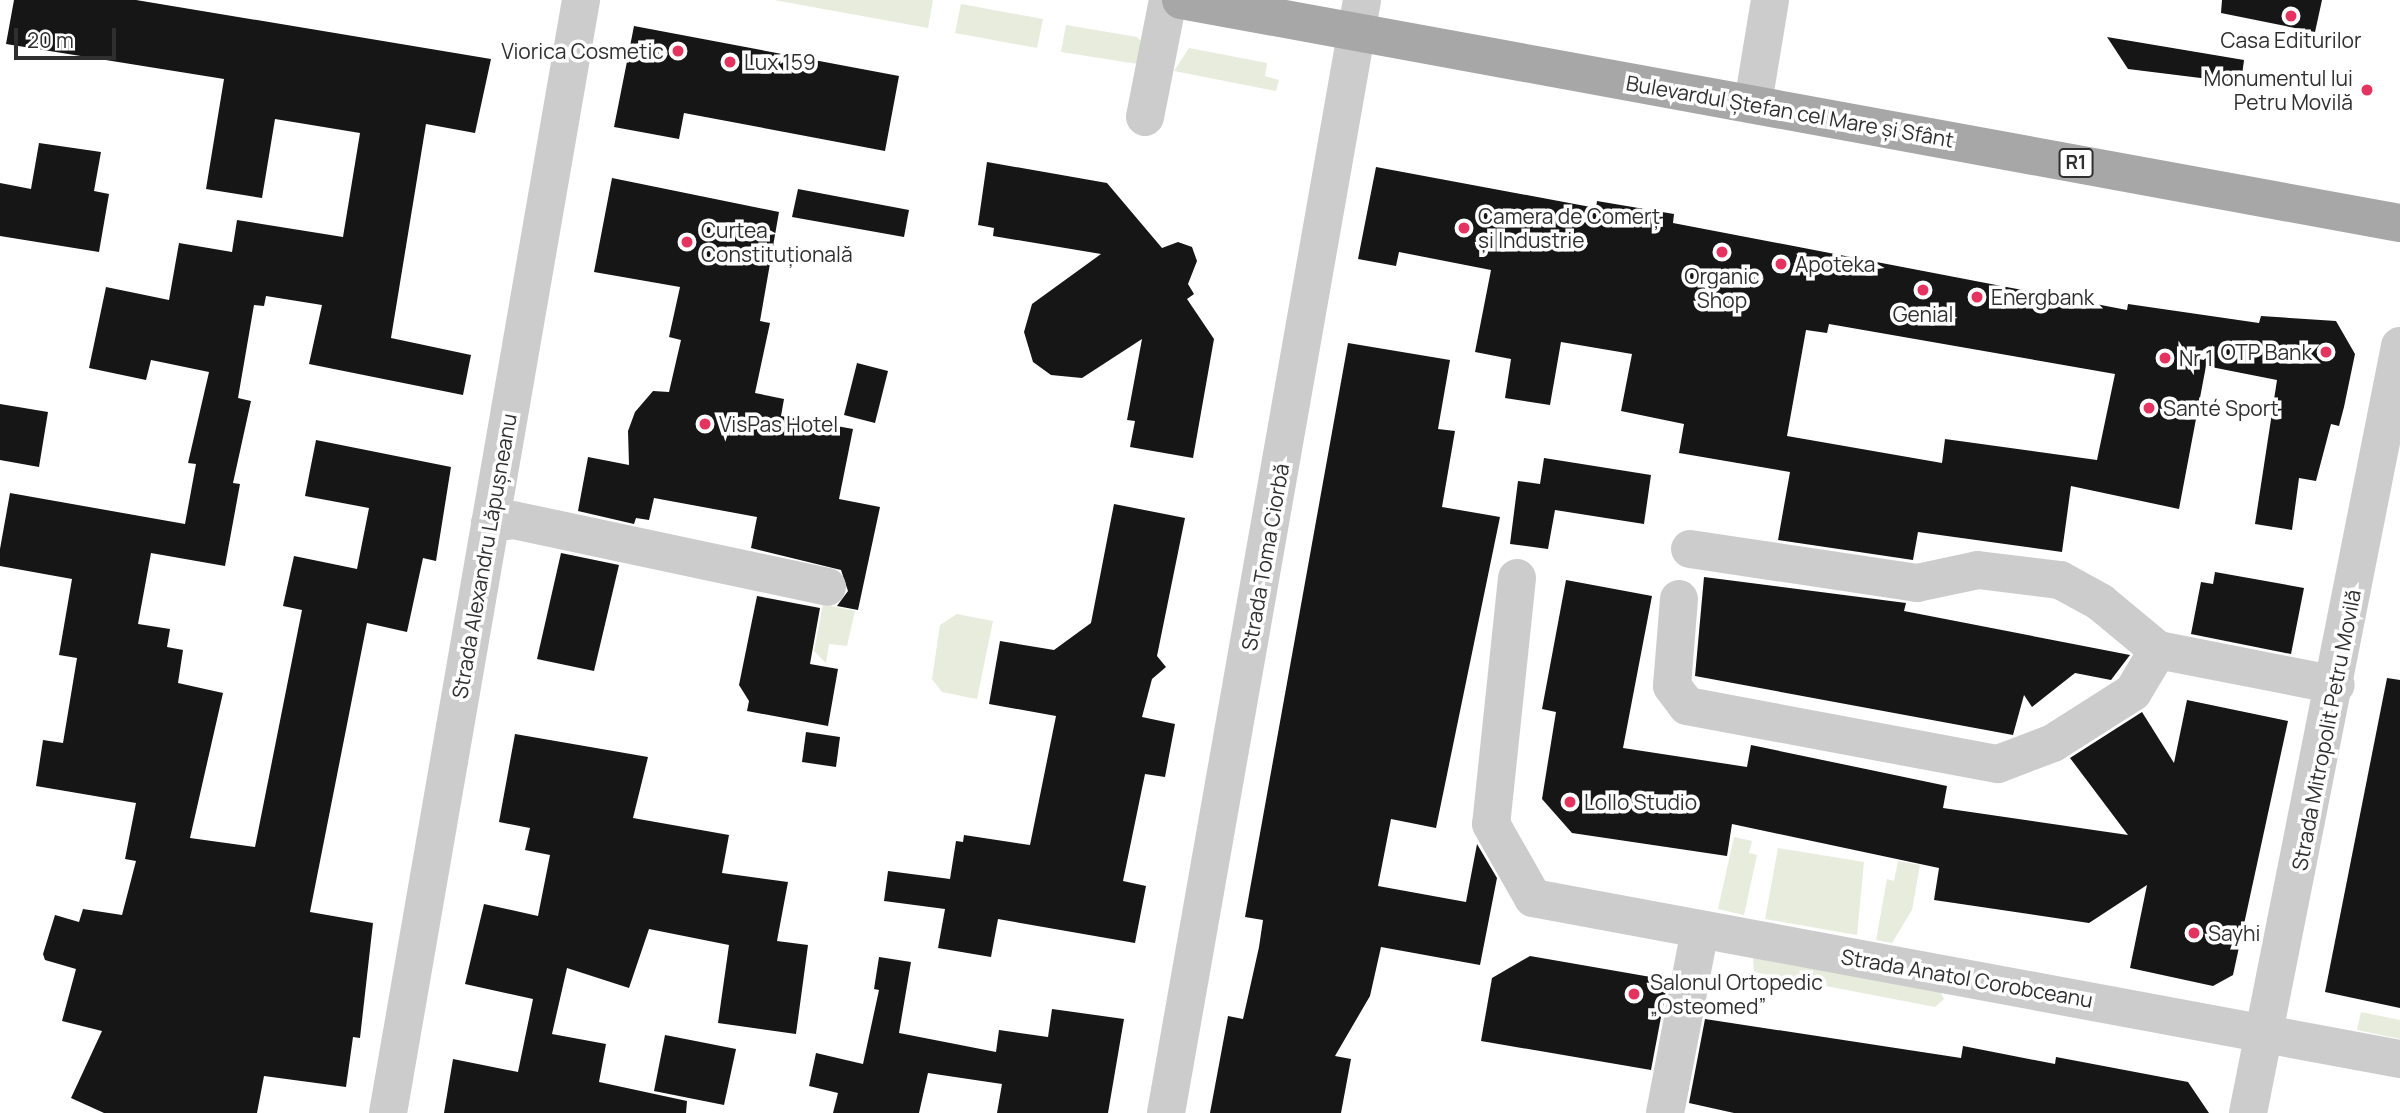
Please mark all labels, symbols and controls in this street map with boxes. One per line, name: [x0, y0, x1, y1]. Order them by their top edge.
marker: Casa Editurilor: [2283, 8, 2299, 24]
scale bar: [18, 14, 119, 58]
text: 20 m: [27, 26, 74, 54]
place label: Casa Editurilor: [2220, 27, 2362, 53]
place label: Viorica Cosmetic: [501, 38, 664, 64]
marker: Viorica Cosmetic: [670, 43, 686, 59]
place label: Lux 159: [744, 49, 816, 75]
marker: Lux 159: [722, 54, 738, 70]
place label: Monumentul lui Petru Movilă: [2204, 65, 2353, 115]
street label: Bulevardul Ștefan cel Mare și Sfânt: [1624, 70, 1956, 152]
marker: Monumentul lui Petru Movilă: [2359, 82, 2375, 98]
road number: R1: [2058, 148, 2094, 178]
place label: Camera de Comerț și Industrie: [1478, 203, 1660, 253]
place label: Curtea Constituțională: [701, 217, 853, 267]
marker: Camera de Comerț și Industrie: [1456, 220, 1472, 236]
marker: Curtea Constituțională: [679, 234, 695, 250]
marker: Organic Shop: [1714, 244, 1730, 260]
place label: Apoteka: [1795, 251, 1876, 277]
marker: Apoteka: [1773, 256, 1789, 272]
place label: Organic Shop: [1684, 263, 1760, 313]
marker: Genial: [1915, 282, 1931, 298]
place label: Energbank: [1991, 284, 2094, 310]
marker: Energbank: [1969, 289, 1985, 305]
place label: Genial: [1893, 301, 1953, 327]
place label: OTP Bank: [2220, 339, 2312, 365]
marker: OTP Bank: [2318, 344, 2334, 360]
place label: Nr 1: [2179, 345, 2213, 371]
marker: Nr 1: [2157, 350, 2173, 366]
place label: Santé Sport: [2163, 395, 2279, 421]
marker: Santé Sport: [2141, 400, 2157, 416]
street label: Strada Alexandru Lăpușneanu: [446, 411, 522, 701]
place label: VisPas Hotel: [719, 411, 838, 437]
marker: VisPas Hotel: [697, 416, 713, 432]
street label: Strada Toma Ciorbă: [1236, 462, 1294, 652]
street label: Strada Mitropolit Petru Movilă: [2286, 587, 2366, 873]
place label: Lollo Studio: [1584, 789, 1697, 815]
marker: Lollo Studio: [1562, 794, 1578, 810]
place label: Sayhi: [2208, 920, 2260, 946]
marker: Sayhi: [2186, 925, 2202, 941]
street label: Strada Anatol Corobceanu: [1839, 943, 2095, 1013]
place label: Salonul Ortopedic „Osteomed”: [1650, 969, 1823, 1019]
marker: Salonul Ortopedic „Osteomed”: [1624, 984, 1644, 1004]

